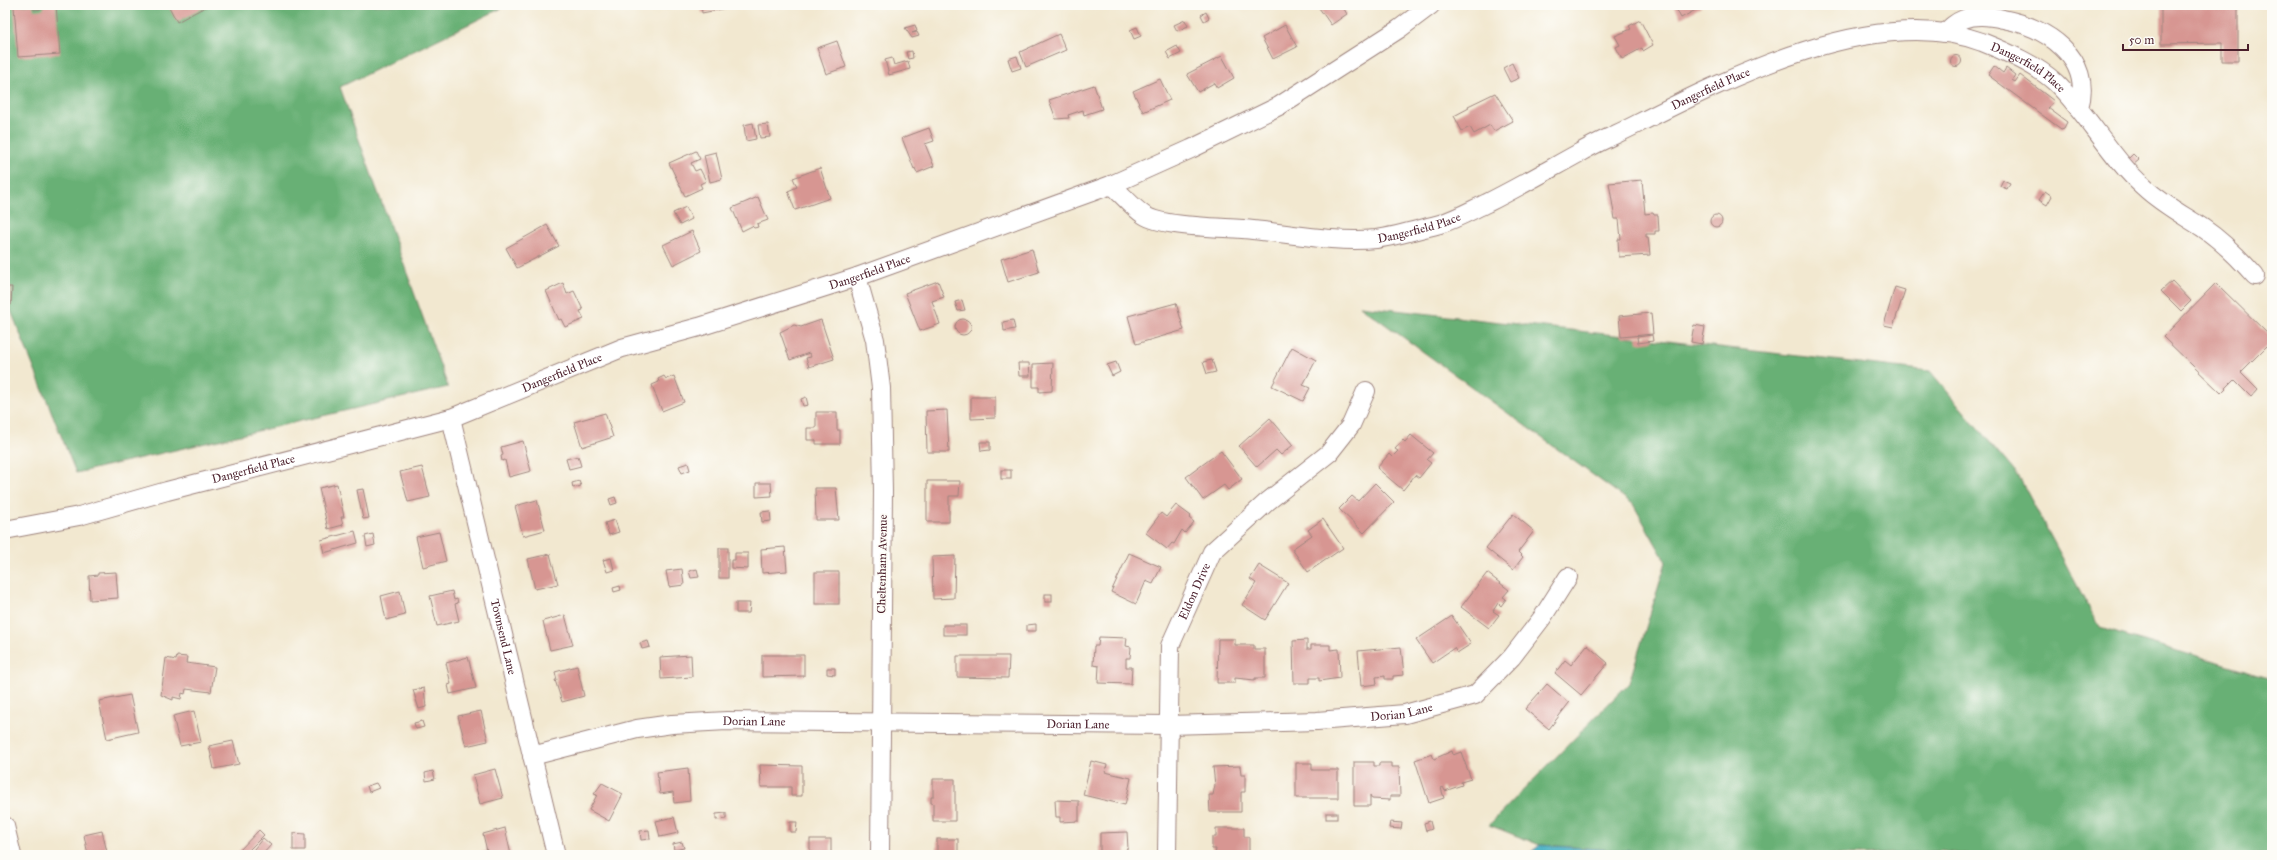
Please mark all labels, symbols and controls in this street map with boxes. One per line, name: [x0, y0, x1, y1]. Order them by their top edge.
scale bar: [2123, 26, 2248, 52]
text: 50 m: [2129, 33, 2154, 47]
street label: Dangerfield Place: [1989, 39, 2068, 95]
street label: Dangerfield Place: [1669, 65, 1752, 113]
street label: Dangerfield Place: [1377, 210, 1463, 246]
street label: Dangerfield Place: [827, 251, 912, 292]
street label: Dangerfield Place: [520, 350, 604, 395]
street label: Dangerfield Place: [210, 451, 296, 486]
street label: Cheltenham Avenue: [874, 514, 890, 614]
street label: Eldon Drive: [1176, 561, 1213, 622]
street label: Townsend Lane: [488, 597, 519, 676]
street label: Dorian Lane: [1370, 700, 1434, 724]
street label: Dorian Lane: [723, 714, 786, 729]
street label: Dorian Lane: [1047, 717, 1110, 731]

